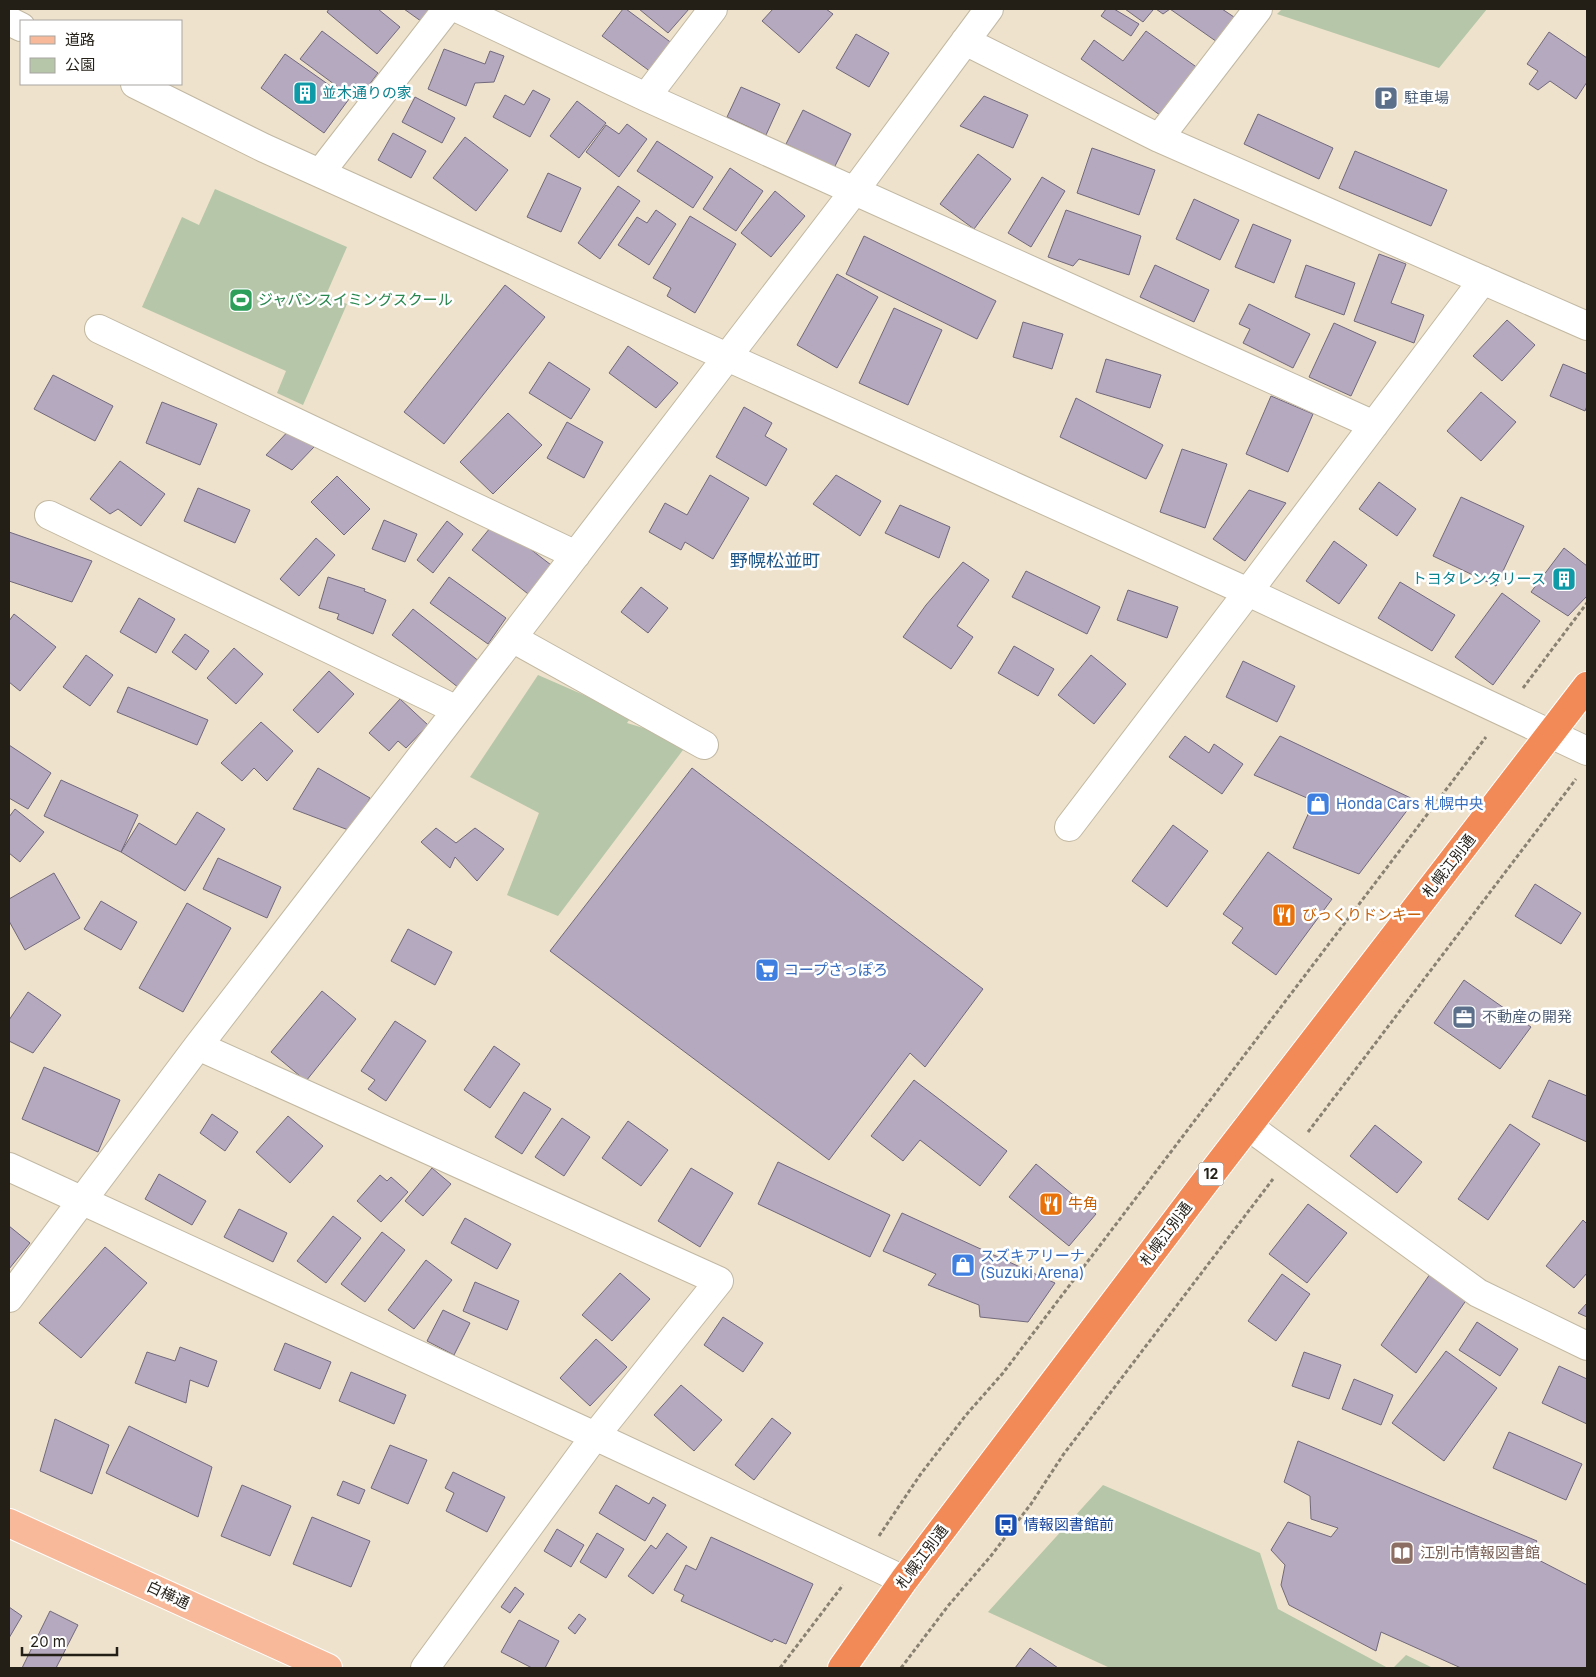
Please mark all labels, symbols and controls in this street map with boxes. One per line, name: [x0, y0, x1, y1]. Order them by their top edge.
legend: [20, 20, 182, 85]
text: 道路: [65, 30, 95, 49]
text: 公園: [65, 55, 95, 74]
building icon: 並木通りの家: [292, 80, 318, 106]
place label: 並木通りの家: [322, 83, 412, 102]
parking icon: 駐車場: [1373, 85, 1399, 111]
place label: 駐車場: [1404, 88, 1449, 107]
sports icon: ジャパンスイミングスクール: [228, 287, 254, 313]
place label: ジャパンスイミングスクール: [258, 290, 453, 309]
district label: 野幌松並町: [730, 550, 820, 571]
building icon: トヨタレンタリース: [1551, 566, 1577, 592]
place label: トヨタレンタリース: [1412, 569, 1546, 588]
shop icon: Honda Cars 札幌中央: [1305, 791, 1331, 817]
place label: Honda Cars 札幌中央: [1336, 794, 1484, 813]
street label: 札幌江別通: [1418, 830, 1479, 901]
restaurant icon: びっくりドンキー: [1271, 902, 1297, 928]
place label: びっくりドンキー: [1302, 905, 1422, 924]
supermarket icon: コープさっぽろ: [754, 957, 780, 983]
place label: コープさっぽろ: [784, 960, 888, 979]
office icon: 不動産の開発: [1451, 1004, 1477, 1030]
place label: 不動産の開発: [1482, 1007, 1572, 1026]
road number: 12: [1198, 1162, 1224, 1186]
restaurant icon: 牛角: [1038, 1191, 1064, 1217]
place label: 牛角: [1068, 1194, 1098, 1213]
street label: 札幌江別通: [1135, 1198, 1196, 1269]
place label: スズキアリーナ (Suzuki Arena): [980, 1246, 1085, 1282]
shop icon: スズキアリーナ (Suzuki Arena): [950, 1252, 976, 1278]
bus stop icon: 情報図書館前: [993, 1512, 1019, 1538]
place label: 情報図書館前: [1024, 1515, 1114, 1534]
street label: 札幌江別通: [891, 1521, 952, 1592]
library icon: 江別市情報図書館: [1389, 1540, 1415, 1566]
place label: 江別市情報図書館: [1420, 1543, 1540, 1562]
street label: 白樺通: [144, 1576, 193, 1613]
scale bar: [22, 1624, 118, 1656]
text: 20 m: [30, 1632, 66, 1651]

